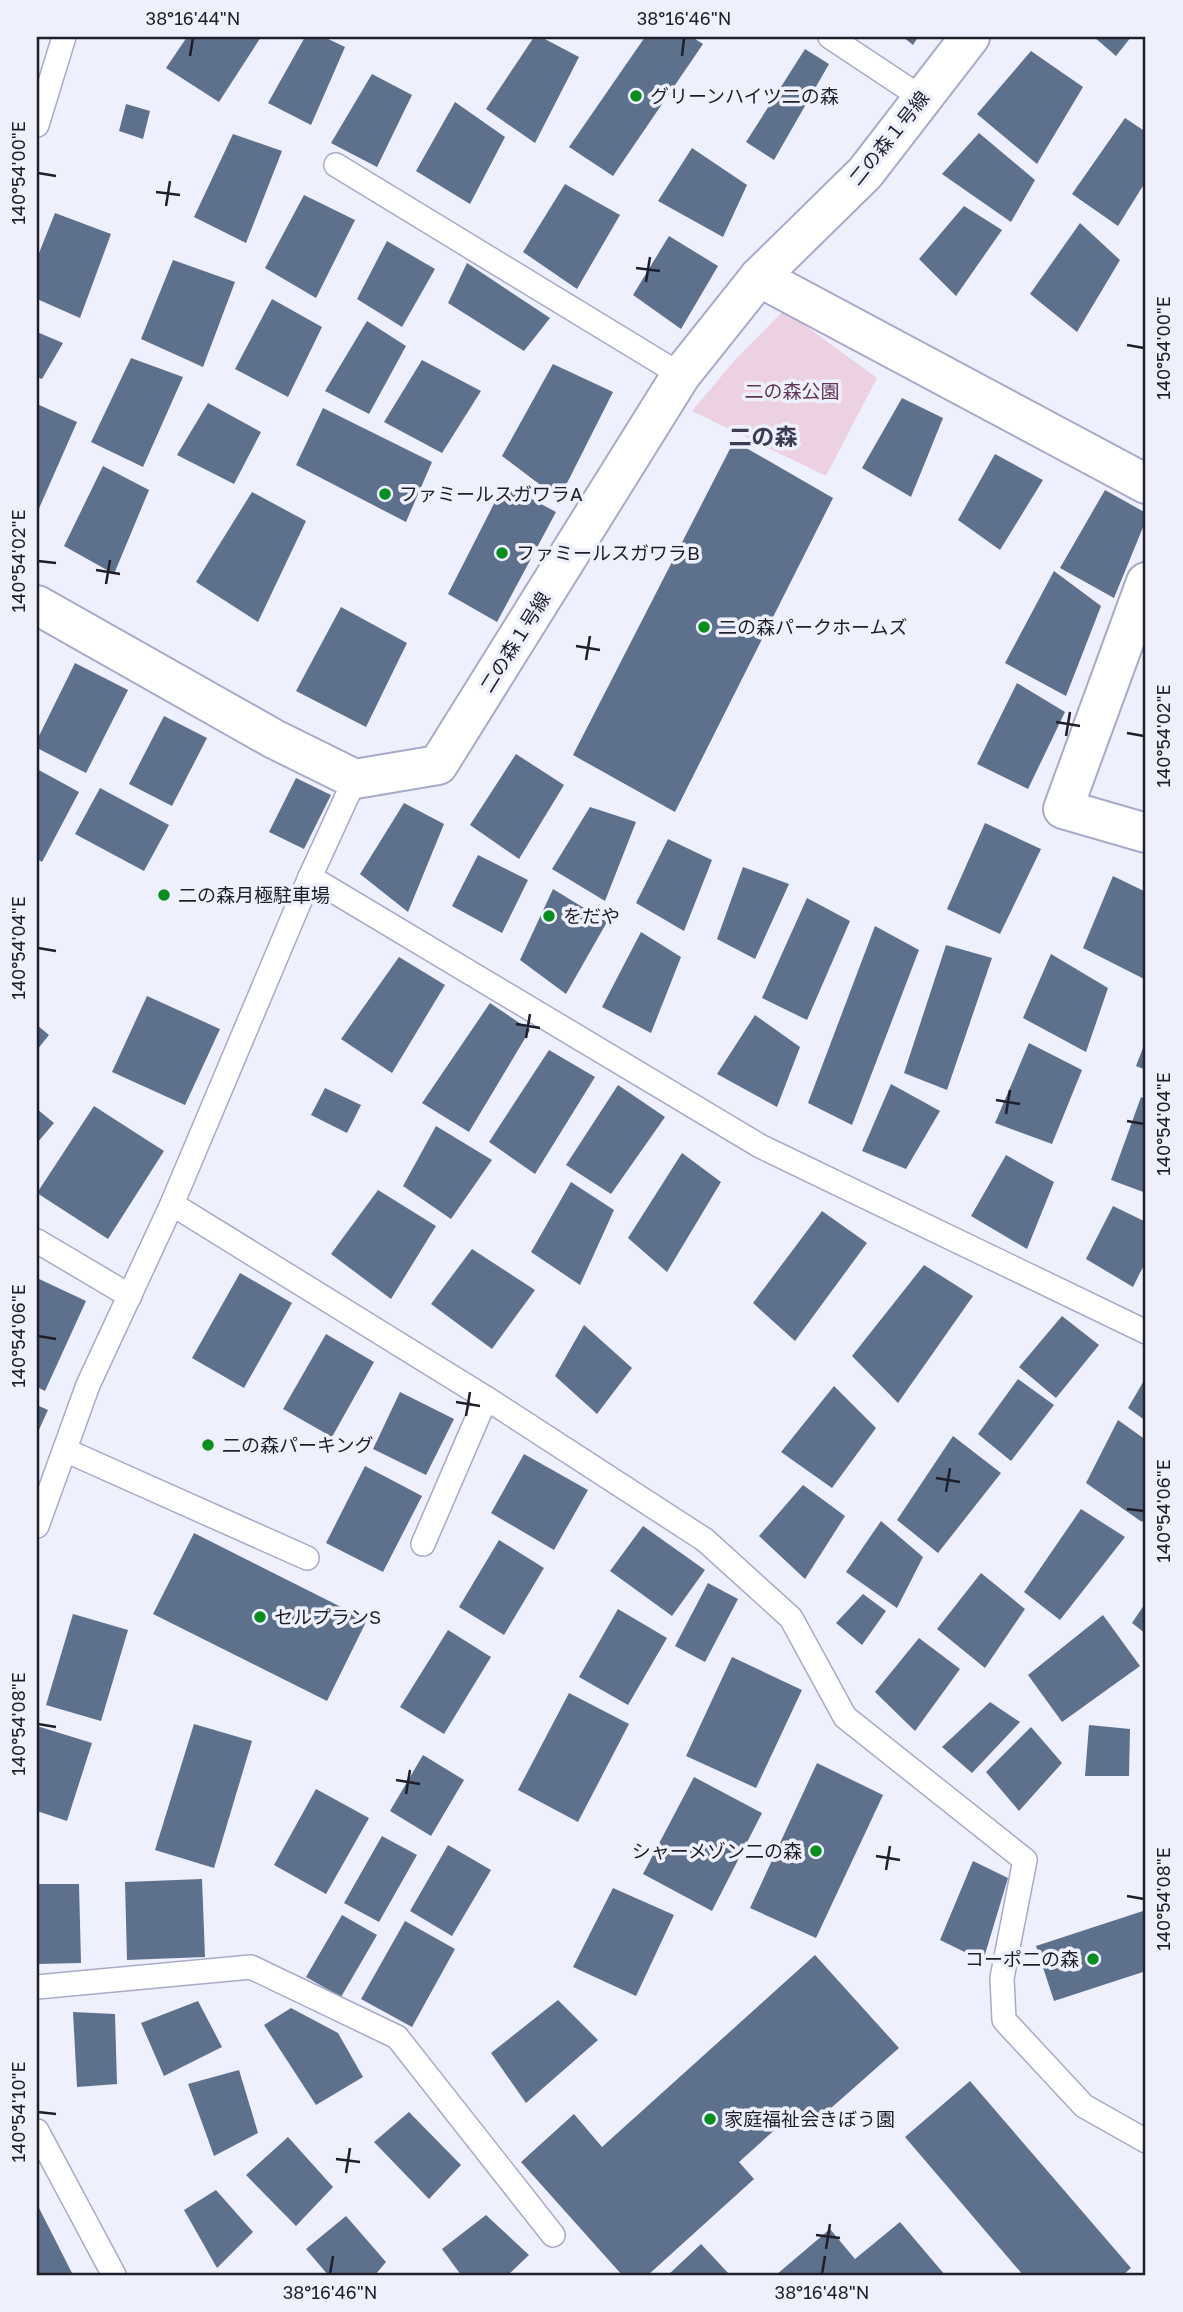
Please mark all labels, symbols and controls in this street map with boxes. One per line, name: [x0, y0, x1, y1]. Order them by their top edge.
text: 38°16'44"N: [146, 7, 240, 29]
text: 38°16'46"N: [637, 7, 731, 29]
place label: グリーンハイツ二の森: [650, 84, 839, 107]
street label: 二の森１号線: [844, 86, 933, 189]
marker: グリーンハイツ二の森: [628, 88, 644, 104]
text: 140°54'00"E: [7, 121, 29, 225]
text: 140°54'00"E: [1152, 296, 1174, 400]
park label: 二の森公園: [744, 379, 840, 402]
district label: 二の森: [729, 422, 798, 450]
place label: ファミールスガワラA: [399, 482, 583, 505]
marker: ファミールスガワラA: [377, 486, 393, 502]
text: 140°54'02"E: [7, 510, 29, 612]
place label: ファミールスガワラB: [516, 541, 700, 564]
marker: ファミールスガワラB: [494, 545, 510, 561]
street label: 二の森１号線: [475, 587, 555, 696]
place label: 二の森パークホームズ: [718, 615, 907, 638]
marker: 二の森パークホームズ: [696, 619, 712, 635]
text: 140°54'02"E: [1152, 685, 1174, 787]
place label: 二の森月極駐車場: [178, 883, 330, 906]
marker: 二の森月極駐車場: [156, 887, 172, 903]
text: 140°54'04"E: [7, 896, 29, 1000]
place label: をだや: [563, 904, 620, 927]
marker: をだや: [541, 908, 557, 924]
text: 140°54'04"E: [1152, 1072, 1174, 1176]
text: 140°54'06"E: [7, 1284, 29, 1388]
place label: 二の森パーキング: [222, 1433, 373, 1456]
marker: 二の森パーキング: [200, 1437, 216, 1453]
text: 140°54'06"E: [1152, 1459, 1174, 1563]
place label: セルプランS: [274, 1605, 381, 1628]
marker: セルプランS: [252, 1609, 268, 1625]
text: 140°54'08"E: [7, 1672, 29, 1776]
place label: シャーメゾン二の森: [632, 1839, 802, 1862]
marker: シャーメゾン二の森: [808, 1843, 824, 1859]
text: 140°54'08"E: [1152, 1847, 1174, 1951]
place label: コーポ二の森: [965, 1947, 1079, 1970]
marker: コーポ二の森: [1085, 1951, 1101, 1967]
text: 140°54'10"E: [7, 2061, 29, 2163]
place label: 家庭福祉会きぼう園: [724, 2107, 895, 2130]
marker: 家庭福祉会きぼう園: [702, 2111, 718, 2127]
text: 38°16'46"N: [283, 2281, 377, 2303]
text: 38°16'48"N: [775, 2281, 869, 2303]

